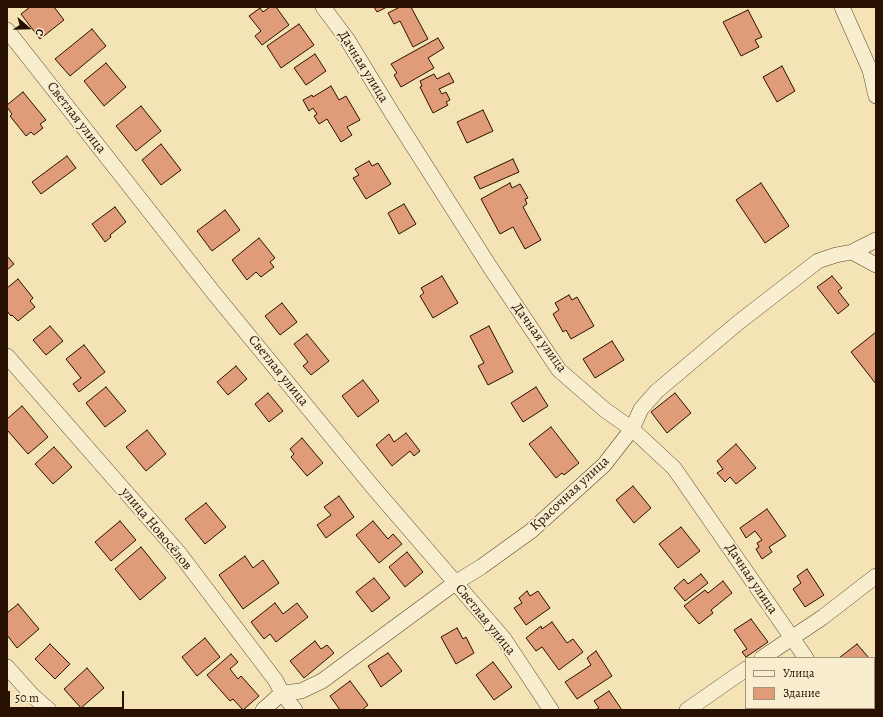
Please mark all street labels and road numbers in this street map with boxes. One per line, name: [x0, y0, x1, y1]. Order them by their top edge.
street label: Дачная улица: [334, 28, 392, 106]
street label: Светлая улица: [43, 79, 109, 157]
street label: Дачная улица: [508, 300, 570, 376]
street label: Светлая улица: [244, 332, 312, 410]
street label: Красочная улица: [527, 453, 613, 535]
street label: улица Новосёлов: [117, 484, 195, 574]
street label: Дачная улица: [721, 540, 781, 618]
street label: Светлая улица: [451, 581, 519, 659]

